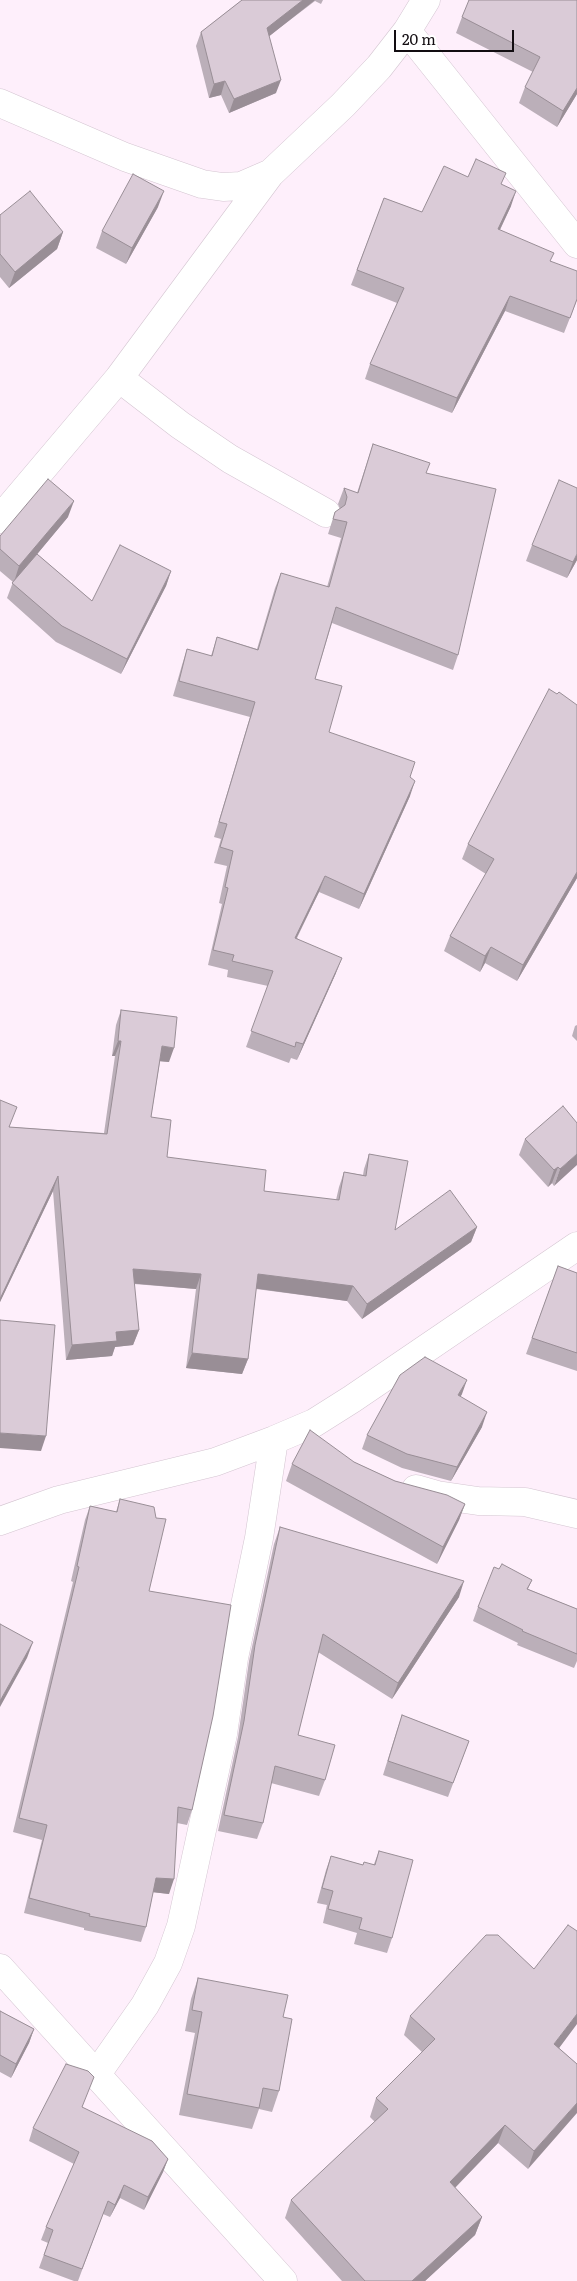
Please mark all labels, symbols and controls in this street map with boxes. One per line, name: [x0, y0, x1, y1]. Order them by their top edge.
scale bar: [397, 20, 517, 52]
text: 20 m: [402, 27, 436, 50]

